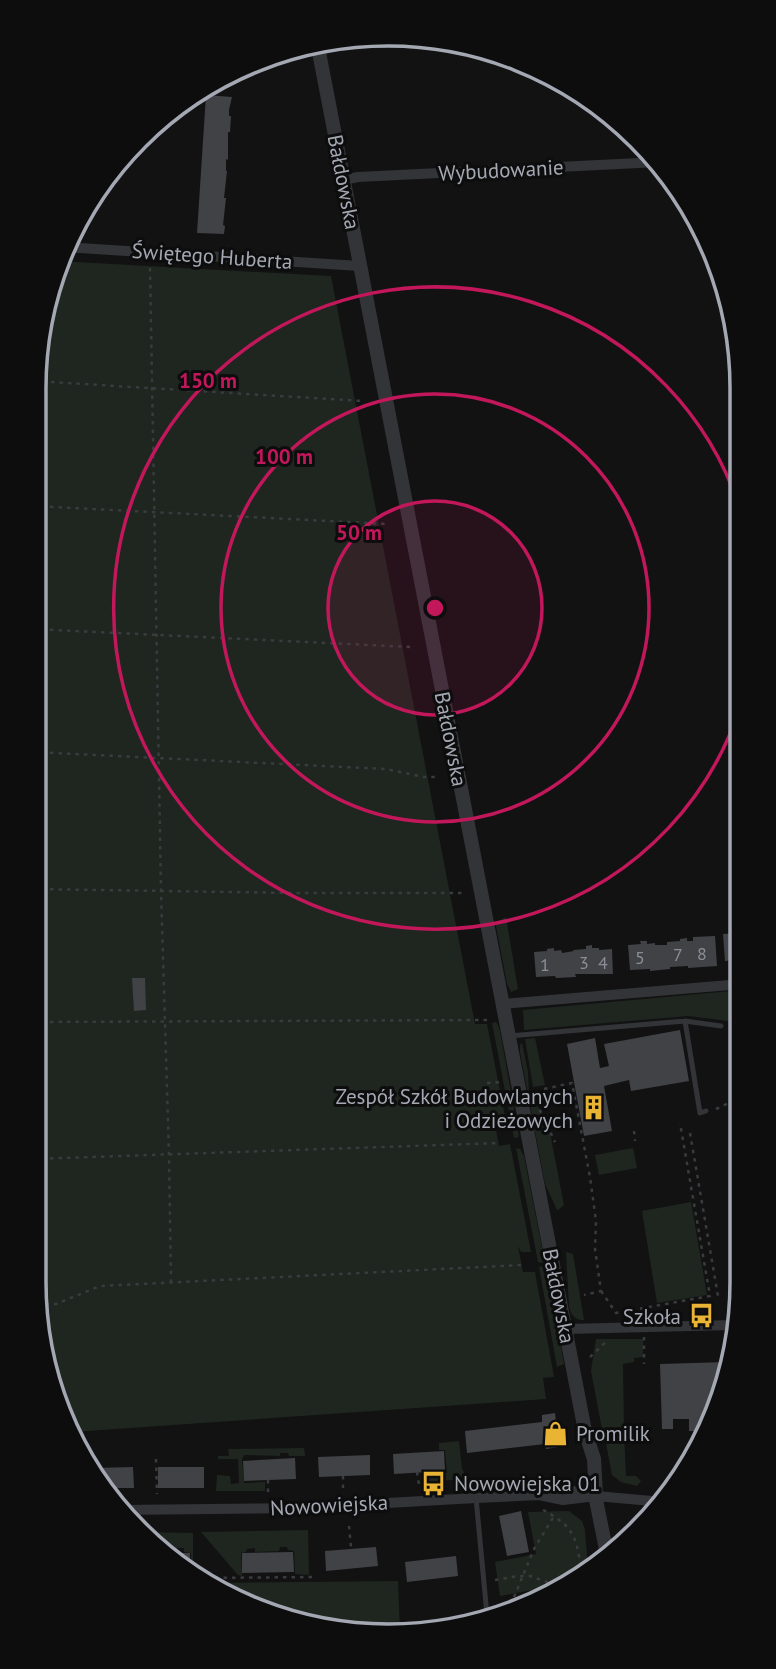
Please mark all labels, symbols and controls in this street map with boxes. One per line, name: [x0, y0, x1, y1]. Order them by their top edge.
street label: Bałdowska: [322, 132, 366, 232]
street label: Wybudowanie: [438, 153, 564, 187]
street label: Świętego Huberta: [131, 237, 293, 275]
text: 150 m: [179, 367, 237, 394]
text: 100 m: [255, 443, 313, 470]
text: 50 m: [336, 519, 382, 546]
centre of rings: [423, 596, 447, 620]
street label: Bałdowska: [429, 689, 473, 789]
house number: 8: [697, 942, 707, 965]
house number: 7: [673, 943, 683, 966]
house number: 5: [635, 946, 645, 969]
house number: 3: [579, 951, 589, 974]
house number: 4: [598, 951, 608, 974]
house number: 1: [540, 953, 550, 976]
place label: Zespół Szkół Budowlanych i Odzieżowych: [336, 1083, 573, 1134]
building icon: Zespół Szkół Budowlanych i Odzieżowych: [579, 1094, 607, 1122]
street label: Bałdowska: [537, 1246, 581, 1346]
bus stop icon: Szkoła: [687, 1302, 715, 1330]
place label: Szkoła: [623, 1303, 681, 1330]
shop icon: Promilik: [542, 1419, 570, 1447]
place label: Promilik: [576, 1420, 650, 1447]
bus stop icon: Nowowiejska 01: [420, 1469, 448, 1497]
place label: Nowowiejska 01: [454, 1470, 601, 1497]
street label: Nowowiejska: [269, 1488, 389, 1522]

